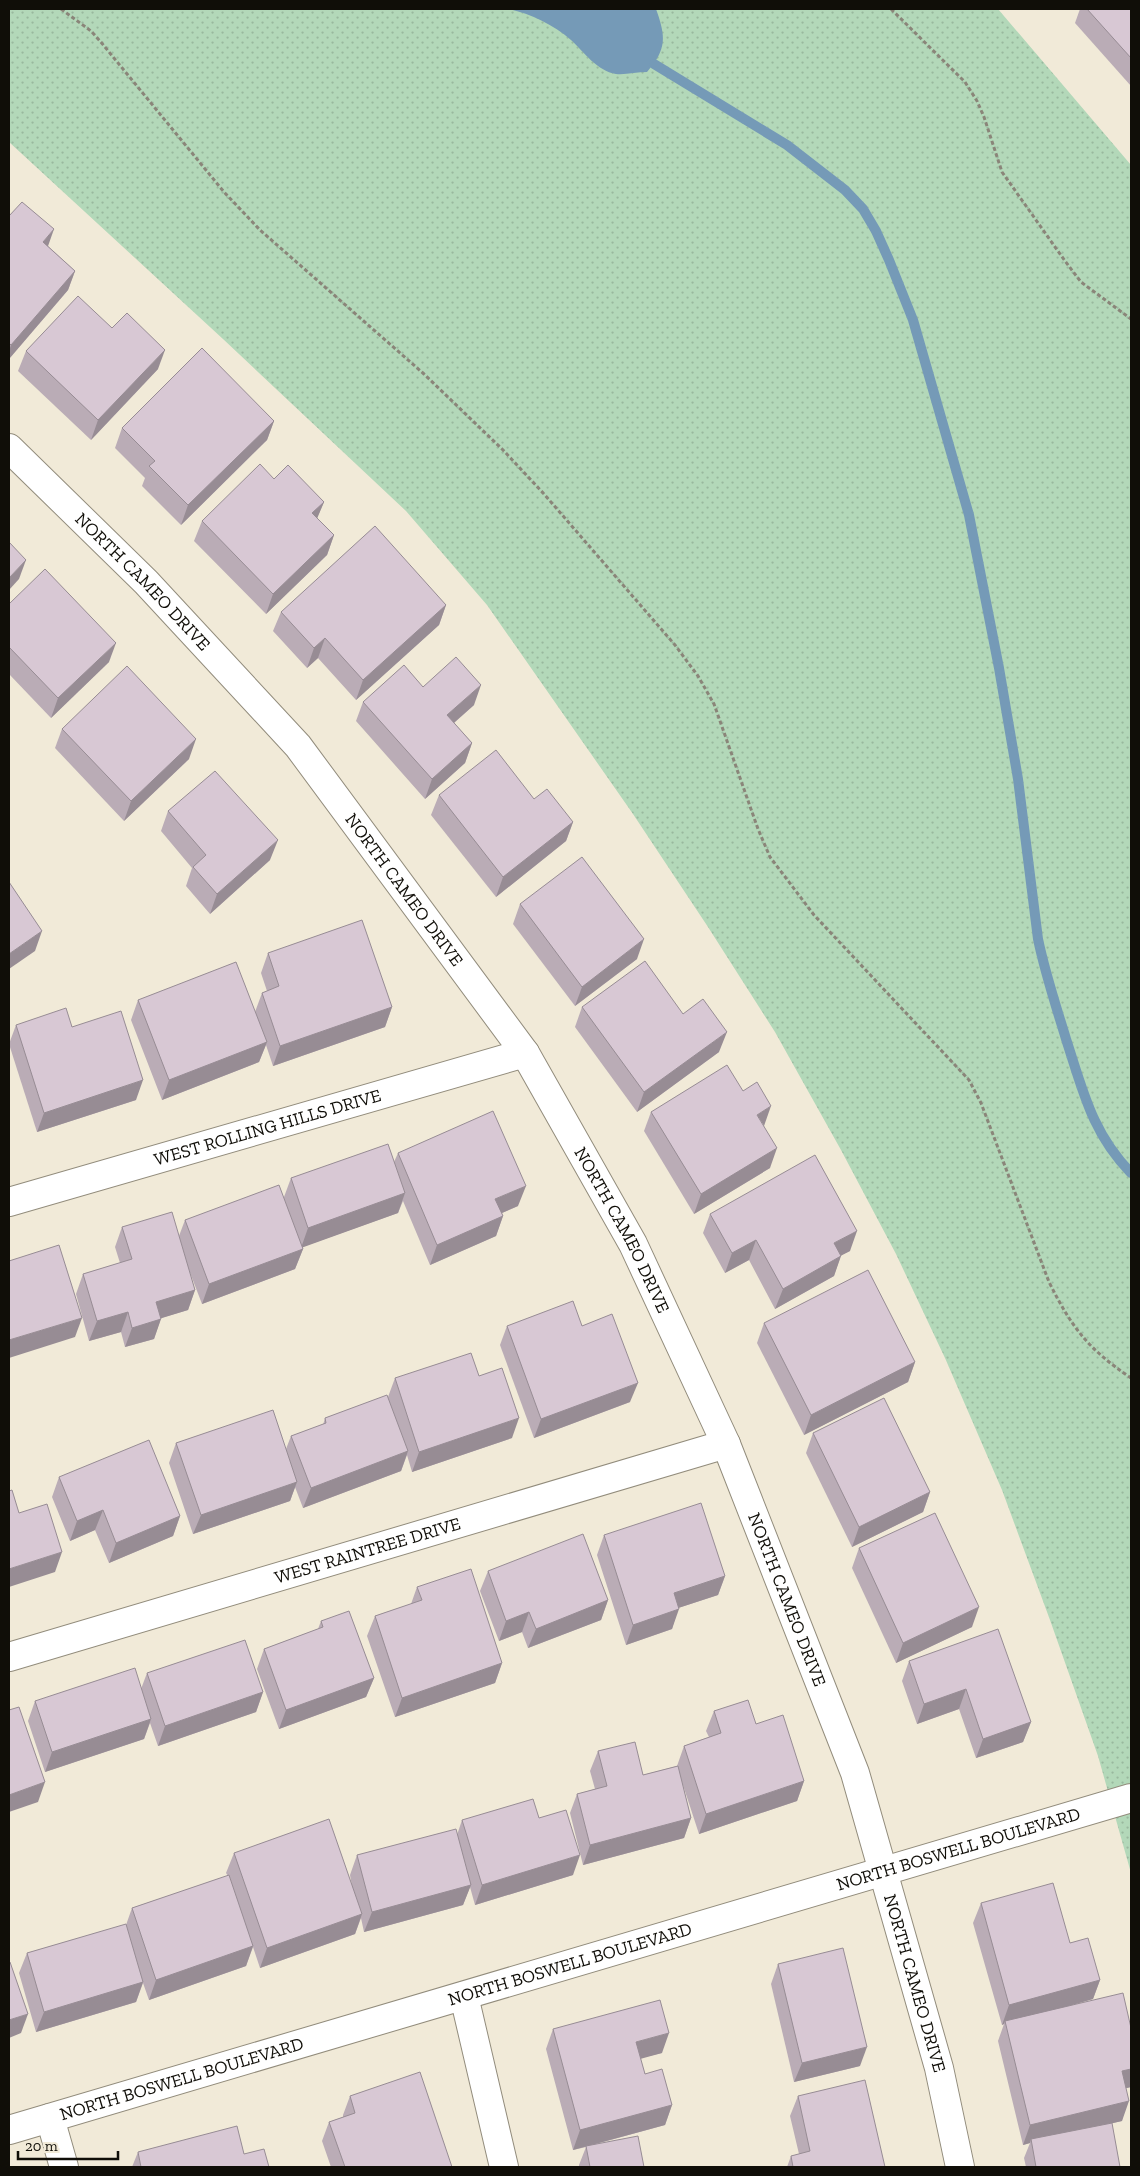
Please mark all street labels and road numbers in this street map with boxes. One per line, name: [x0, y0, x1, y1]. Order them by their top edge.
street label: NORTH CAMEO DRIVE: [70, 508, 215, 655]
street label: NORTH CAMEO DRIVE: [341, 809, 468, 970]
street label: WEST ROLLING HILLS DRIVE: [151, 1084, 384, 1171]
street label: NORTH CAMEO DRIVE: [569, 1143, 675, 1316]
street label: NORTH CAMEO DRIVE: [743, 1510, 831, 1689]
street label: WEST RAINTREE DRIVE: [272, 1512, 463, 1589]
street label: NORTH BOSWELL BOULEVARD: [834, 1803, 1083, 1896]
street label: NORTH CAMEO DRIVE: [879, 1891, 951, 2075]
street label: NORTH BOSWELL BOULEVARD: [445, 1918, 694, 2010]
street label: NORTH BOSWELL BOULEVARD: [57, 2032, 306, 2125]

